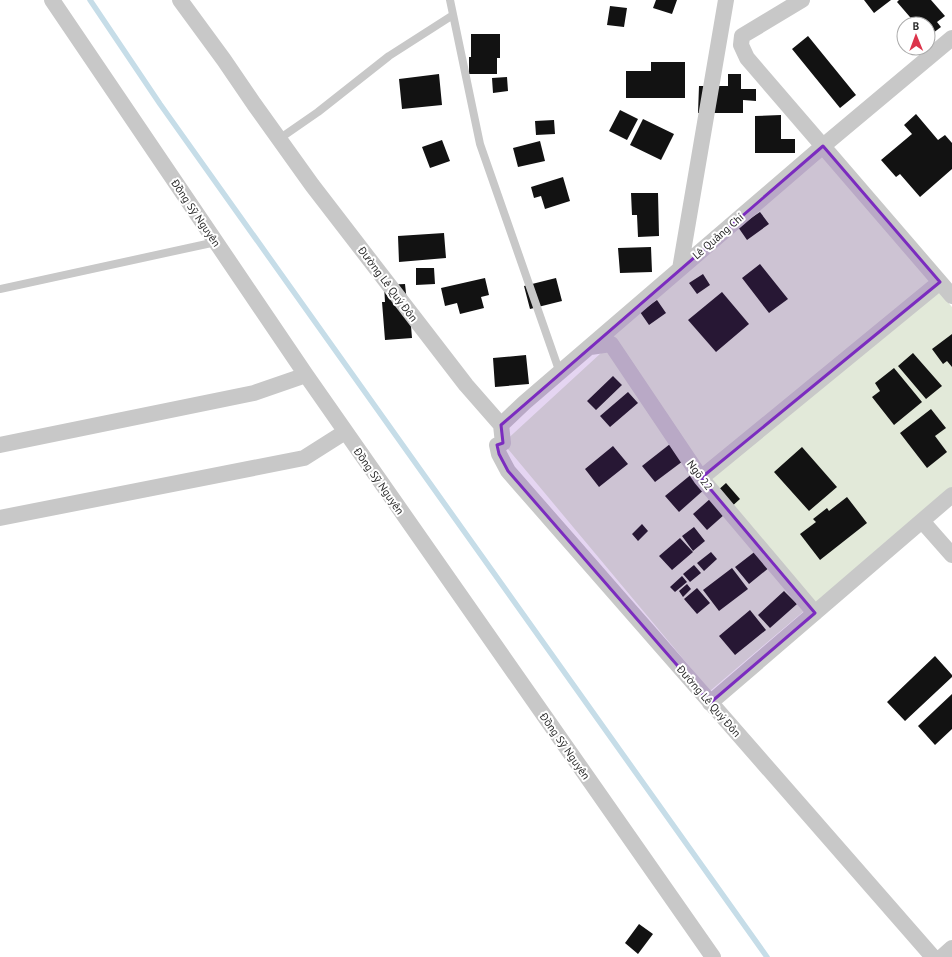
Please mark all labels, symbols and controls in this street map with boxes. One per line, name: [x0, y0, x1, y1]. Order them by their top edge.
north arrow: [896, 16, 936, 56]
text: B: [912, 19, 920, 33]
street label: Đồng Sỹ Nguyên: [168, 176, 224, 249]
street label: Lê Quảng Chí: [690, 210, 746, 262]
street label: Đường Lê Quý Đôn: [355, 243, 421, 324]
street label: Đồng Sỹ Nguyên: [350, 444, 407, 517]
street label: Ngõ 22: [684, 457, 716, 493]
street label: Đường Lê Quý Đôn: [673, 661, 744, 740]
street label: Đồng Sỹ Nguyên: [536, 709, 593, 782]

